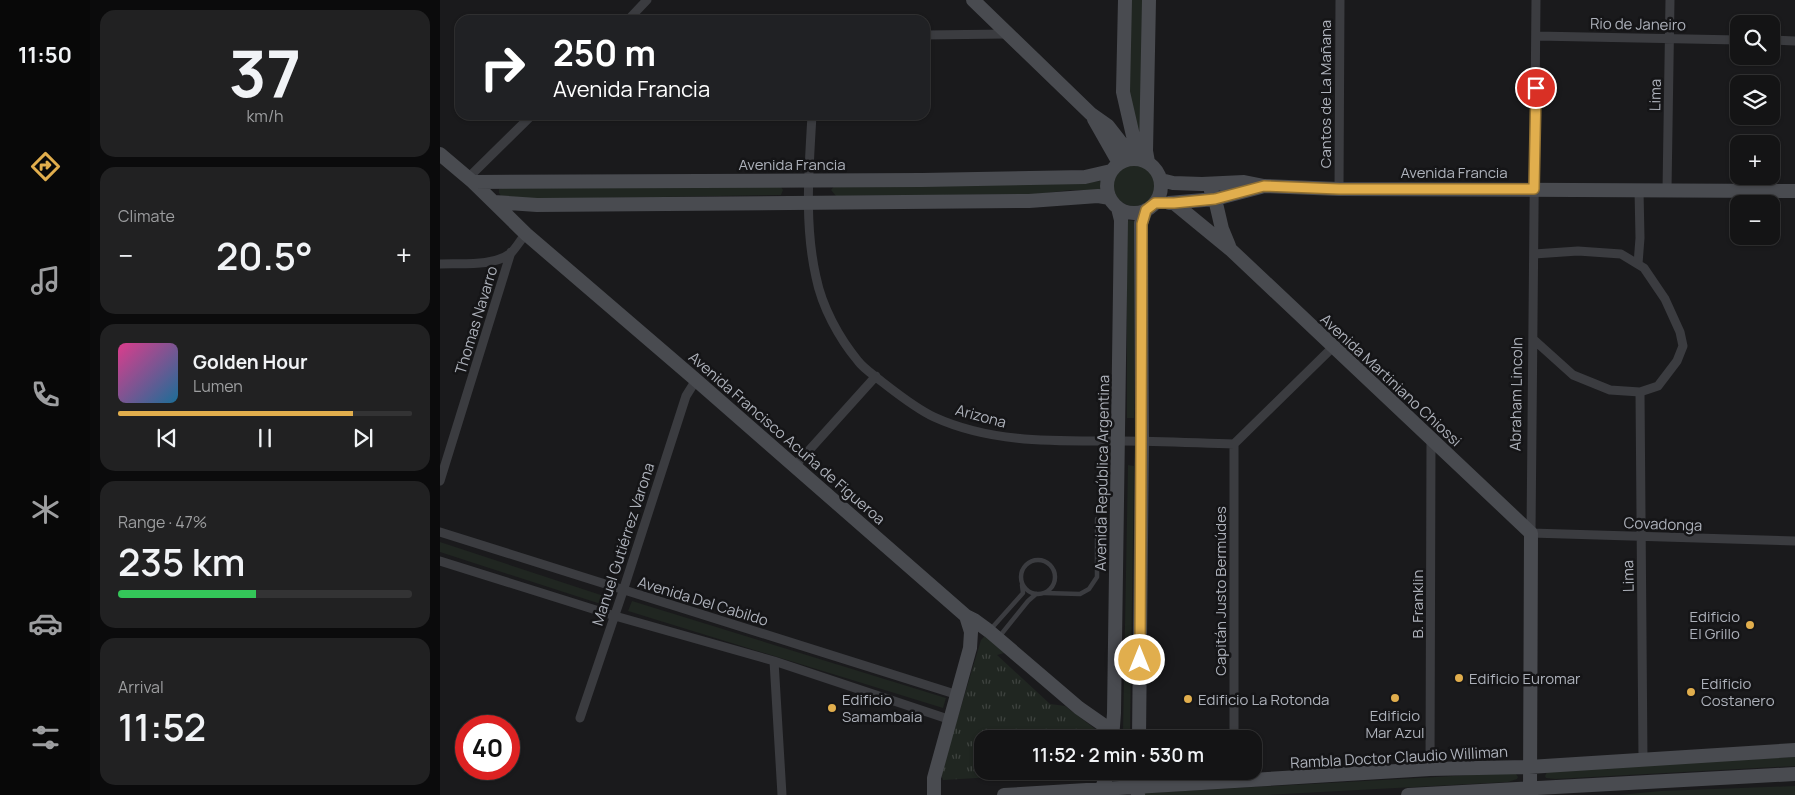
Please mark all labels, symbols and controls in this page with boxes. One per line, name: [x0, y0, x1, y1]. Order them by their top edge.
street label: Rio de Janeiro: [1590, 13, 1686, 35]
map controls: [1730, 15, 1780, 245]
button: search: [1730, 15, 1780, 65]
street label: Cantos de La Mañana: [1315, 20, 1336, 168]
text: 37: [229, 28, 301, 117]
text: 250 m: [553, 29, 656, 77]
icon: right: [470, 35, 535, 100]
text: 11:50: [18, 40, 72, 70]
pin: [1515, 67, 1557, 109]
text: Avenida Francia: [553, 74, 710, 104]
icon: arrive: [1522, 74, 1550, 102]
button: layers: [1730, 75, 1780, 125]
street label: Lima: [1644, 79, 1666, 111]
text: km/h: [246, 105, 284, 127]
button: +: [1730, 135, 1780, 185]
icon: directions: [28, 149, 63, 184]
street label: Avenida Francia: [738, 154, 846, 175]
street label: Avenida Francia: [1400, 162, 1508, 183]
button: −: [1730, 195, 1780, 245]
text: Climate: [118, 205, 175, 227]
text: 20.5°: [216, 229, 313, 281]
text: −: [118, 236, 133, 274]
text: +: [396, 236, 412, 274]
icon: music: [28, 263, 63, 298]
street label: Thomas Navarro: [450, 263, 502, 377]
street label: Avenida Martiniano Chiossi: [1316, 309, 1466, 451]
street label: Abraham Lincoln: [1505, 337, 1527, 451]
street label: Avenida Francisco Acuña de Figueroa: [684, 347, 890, 529]
text: Golden Hour: [193, 349, 307, 375]
text: Lumen: [193, 375, 243, 397]
street label: Avenida República Argentina: [1090, 375, 1114, 571]
icon: phone: [28, 377, 63, 412]
street label: Arizona: [953, 399, 1009, 433]
icon: previous: [153, 424, 181, 452]
icon: pause: [251, 424, 279, 452]
icon: next: [349, 424, 377, 452]
street label: Manuel Gutiérrez Varona: [587, 460, 659, 628]
icon: climate: [28, 492, 63, 527]
street label: Capitán Justo Bermúdes: [1210, 506, 1231, 676]
text: Range · 47%: [118, 511, 207, 533]
street label: Covadonga: [1623, 512, 1703, 536]
text: 235 km: [118, 535, 245, 587]
street label: Lima: [1617, 560, 1639, 592]
street label: B. Franklin: [1407, 570, 1428, 638]
street label: Avenida Del Cabildo: [635, 571, 771, 631]
icon: car: [28, 606, 63, 641]
place label: Edificio El Grillo: [1690, 606, 1740, 644]
marker: Edificio El Grillo: [1744, 619, 1756, 631]
position arrow: [1113, 633, 1165, 685]
place label: Edificio Euromar: [1469, 668, 1581, 689]
marker: Edificio Euromar: [1453, 672, 1465, 684]
place label: Edificio Costanero: [1701, 673, 1775, 711]
text: Arrival: [118, 676, 164, 698]
marker: Edificio Costanero: [1685, 686, 1697, 698]
place label: Edificio Samambaia: [842, 689, 922, 727]
place label: Edificio La Rotonda: [1198, 689, 1329, 710]
marker: Edificio Mar Azul: [1389, 692, 1401, 704]
marker: Edificio La Rotonda: [1182, 693, 1194, 705]
text: 11:52: [118, 700, 206, 752]
marker: Edificio Samambaia: [826, 702, 838, 714]
place label: Edificio Mar Azul: [1365, 705, 1425, 743]
speed limit sign: 40: [455, 715, 520, 780]
icon: filters: [28, 720, 63, 755]
street label: Rambla Doctor Claudio Williman: [1290, 741, 1508, 773]
text: 11:52 · 2 min · 530 m: [1032, 742, 1204, 768]

